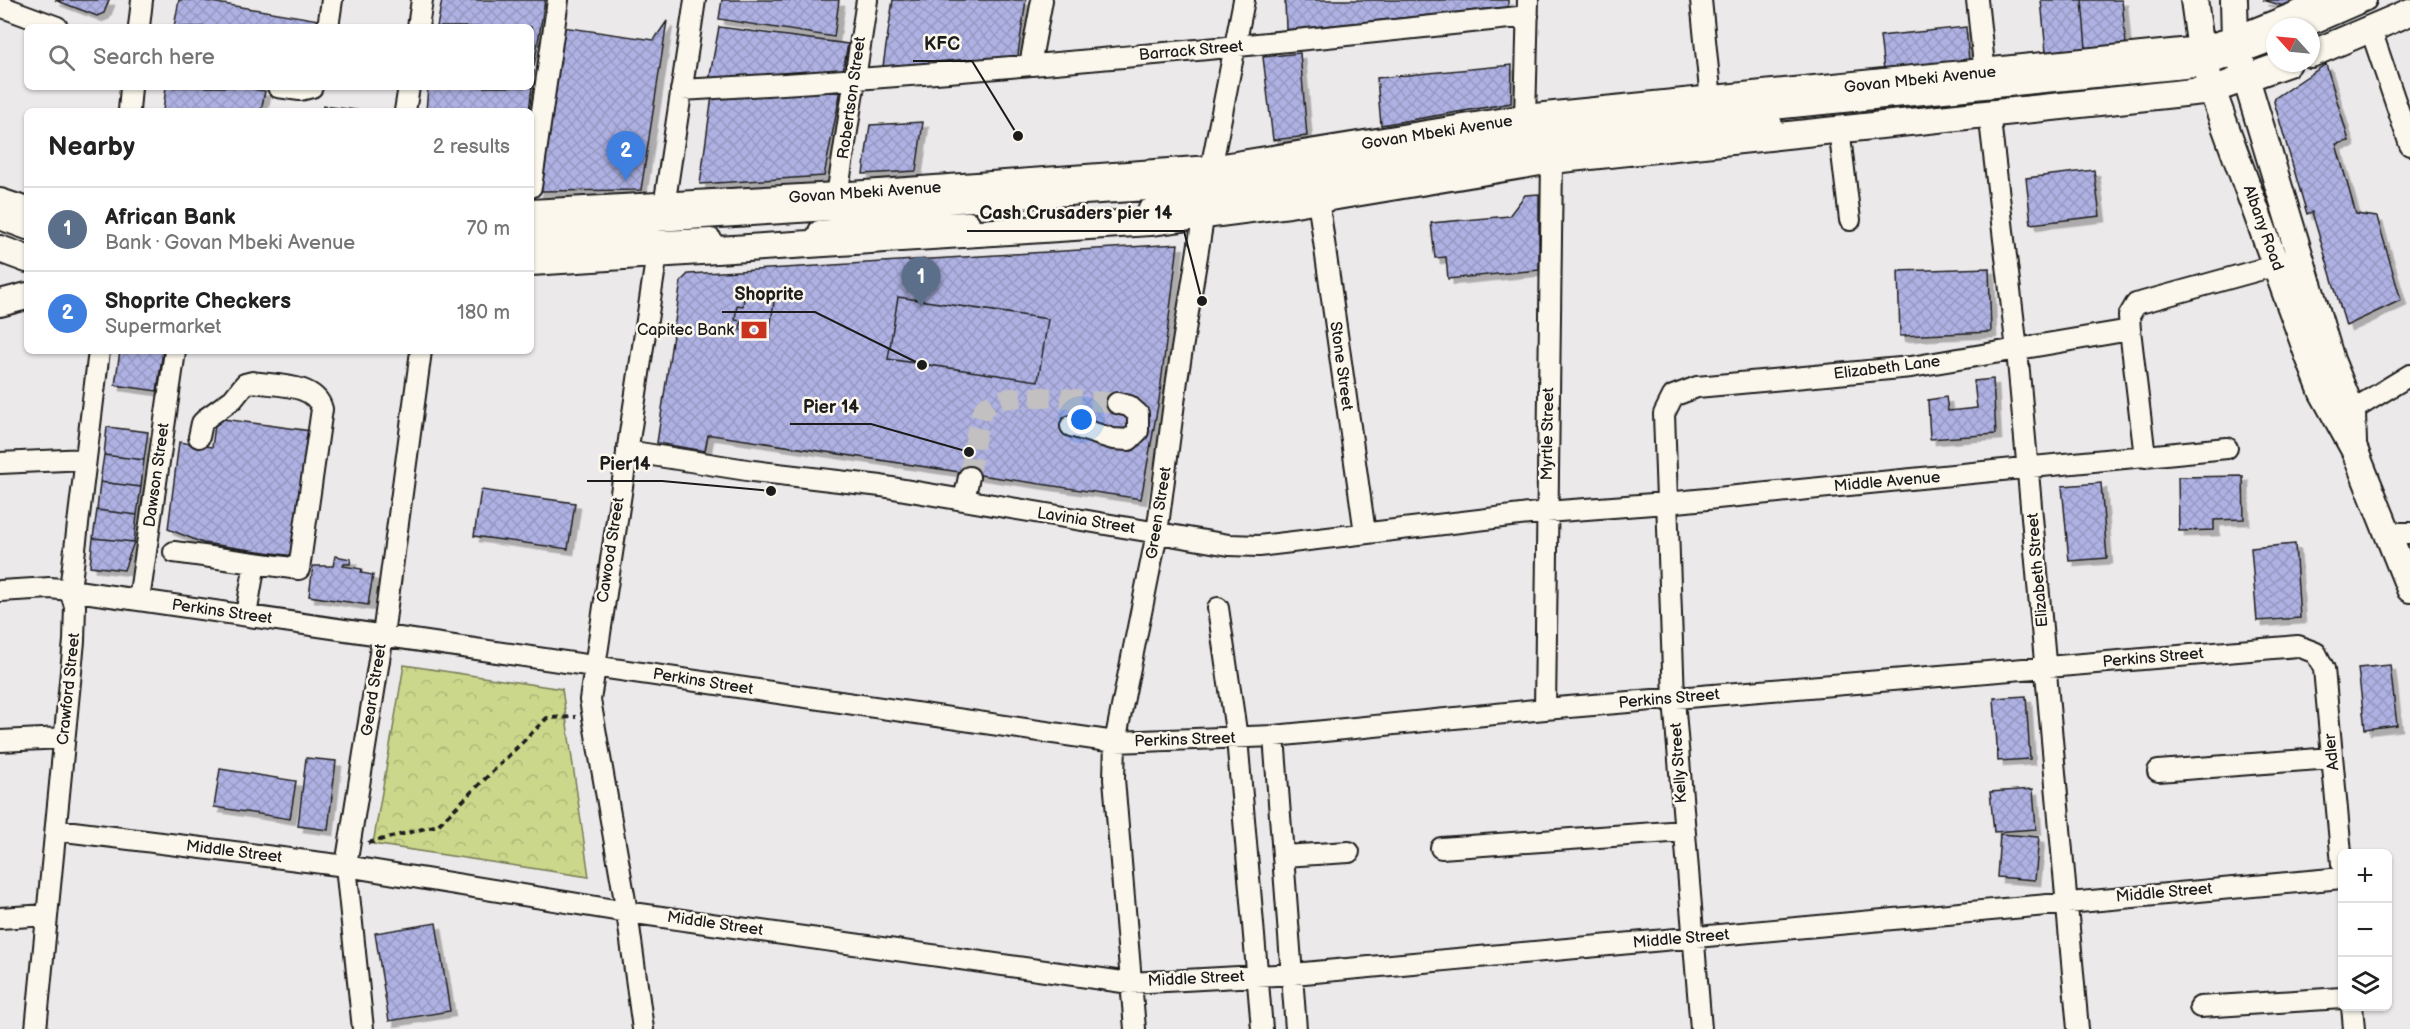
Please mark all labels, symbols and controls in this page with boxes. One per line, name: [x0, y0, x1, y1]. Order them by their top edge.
north arrow: [2266, 18, 2320, 72]
search box: [24, 24, 534, 90]
callout: KFC: [913, 25, 972, 61]
text: KFC: [924, 34, 960, 55]
street label: Robertson Street: [834, 35, 870, 161]
street label: Barrack Street: [1138, 37, 1244, 65]
icon: search: [45, 41, 78, 74]
text: Search here: [93, 44, 215, 71]
street label: Govan Mbeki Avenue: [1843, 63, 1997, 97]
street label: Govan Mbeki Avenue: [1360, 112, 1514, 154]
text: Nearby: [48, 132, 135, 163]
pin: 2: [606, 132, 646, 181]
text: 2 results: [433, 135, 510, 159]
street label: Govan Mbeki Avenue: [788, 178, 942, 208]
street label: Albany Road: [2239, 183, 2287, 273]
callout: Cash Crusaders pier 14: [967, 195, 1184, 231]
text: Cash Crusaders pier 14: [980, 203, 1173, 224]
text: African Bank: [105, 204, 235, 231]
text: 1: [63, 217, 72, 241]
text: 70 m: [466, 217, 510, 241]
text: Bank · Govan Mbeki Avenue: [105, 231, 355, 255]
pin: 1: [902, 258, 940, 307]
callout: Shoprite: [722, 276, 815, 312]
text: Shoprite: [734, 284, 804, 305]
text: Shoprite Checkers: [105, 288, 291, 315]
text: 2: [62, 301, 73, 325]
text: 180 m: [457, 301, 510, 325]
text: Supermarket: [105, 315, 221, 339]
bank icon: Capitec Bank: [739, 315, 769, 345]
street label: Stone Street: [1325, 320, 1357, 412]
place label: Capitec Bank: [637, 321, 734, 340]
street label: Elizabeth Lane: [1833, 352, 1942, 384]
street label: Myrtle Street: [1538, 387, 1558, 481]
callout: Pier 14: [790, 388, 871, 424]
text: Pier 14: [803, 397, 860, 418]
your location: [1067, 405, 1096, 434]
street label: Dawson Street: [140, 422, 174, 528]
callout: Pier14: [587, 445, 662, 481]
text: Pier14: [599, 454, 651, 475]
street label: Green Street: [1142, 465, 1176, 561]
street label: Middle Avenue: [1833, 468, 1942, 496]
street label: Cawood Street: [593, 496, 629, 604]
street label: Lavinia Street: [1036, 504, 1136, 538]
street label: Elizabeth Street: [2024, 512, 2052, 628]
street label: Perkins Street: [171, 596, 273, 628]
street label: Crawford Street: [54, 632, 84, 746]
street label: Geard Street: [357, 642, 391, 737]
street label: Perkins Street: [2102, 644, 2204, 672]
street label: Perkins Street: [652, 665, 755, 699]
street label: Perkins Street: [1618, 685, 1720, 713]
street label: Kelly Street: [1667, 722, 1691, 804]
street label: Perkins Street: [1134, 729, 1236, 751]
street label: Adler: [2321, 732, 2343, 772]
street label: Middle Street: [185, 837, 283, 867]
map controls: [2338, 849, 2392, 1011]
button: +: [2338, 849, 2392, 903]
street label: Middle Street: [2115, 879, 2213, 907]
button: −: [2338, 903, 2392, 957]
street label: Middle Street: [666, 908, 764, 940]
street label: Middle Street: [1632, 925, 1730, 953]
button: layers: [2338, 957, 2392, 1011]
street label: Middle Street: [1147, 967, 1245, 991]

